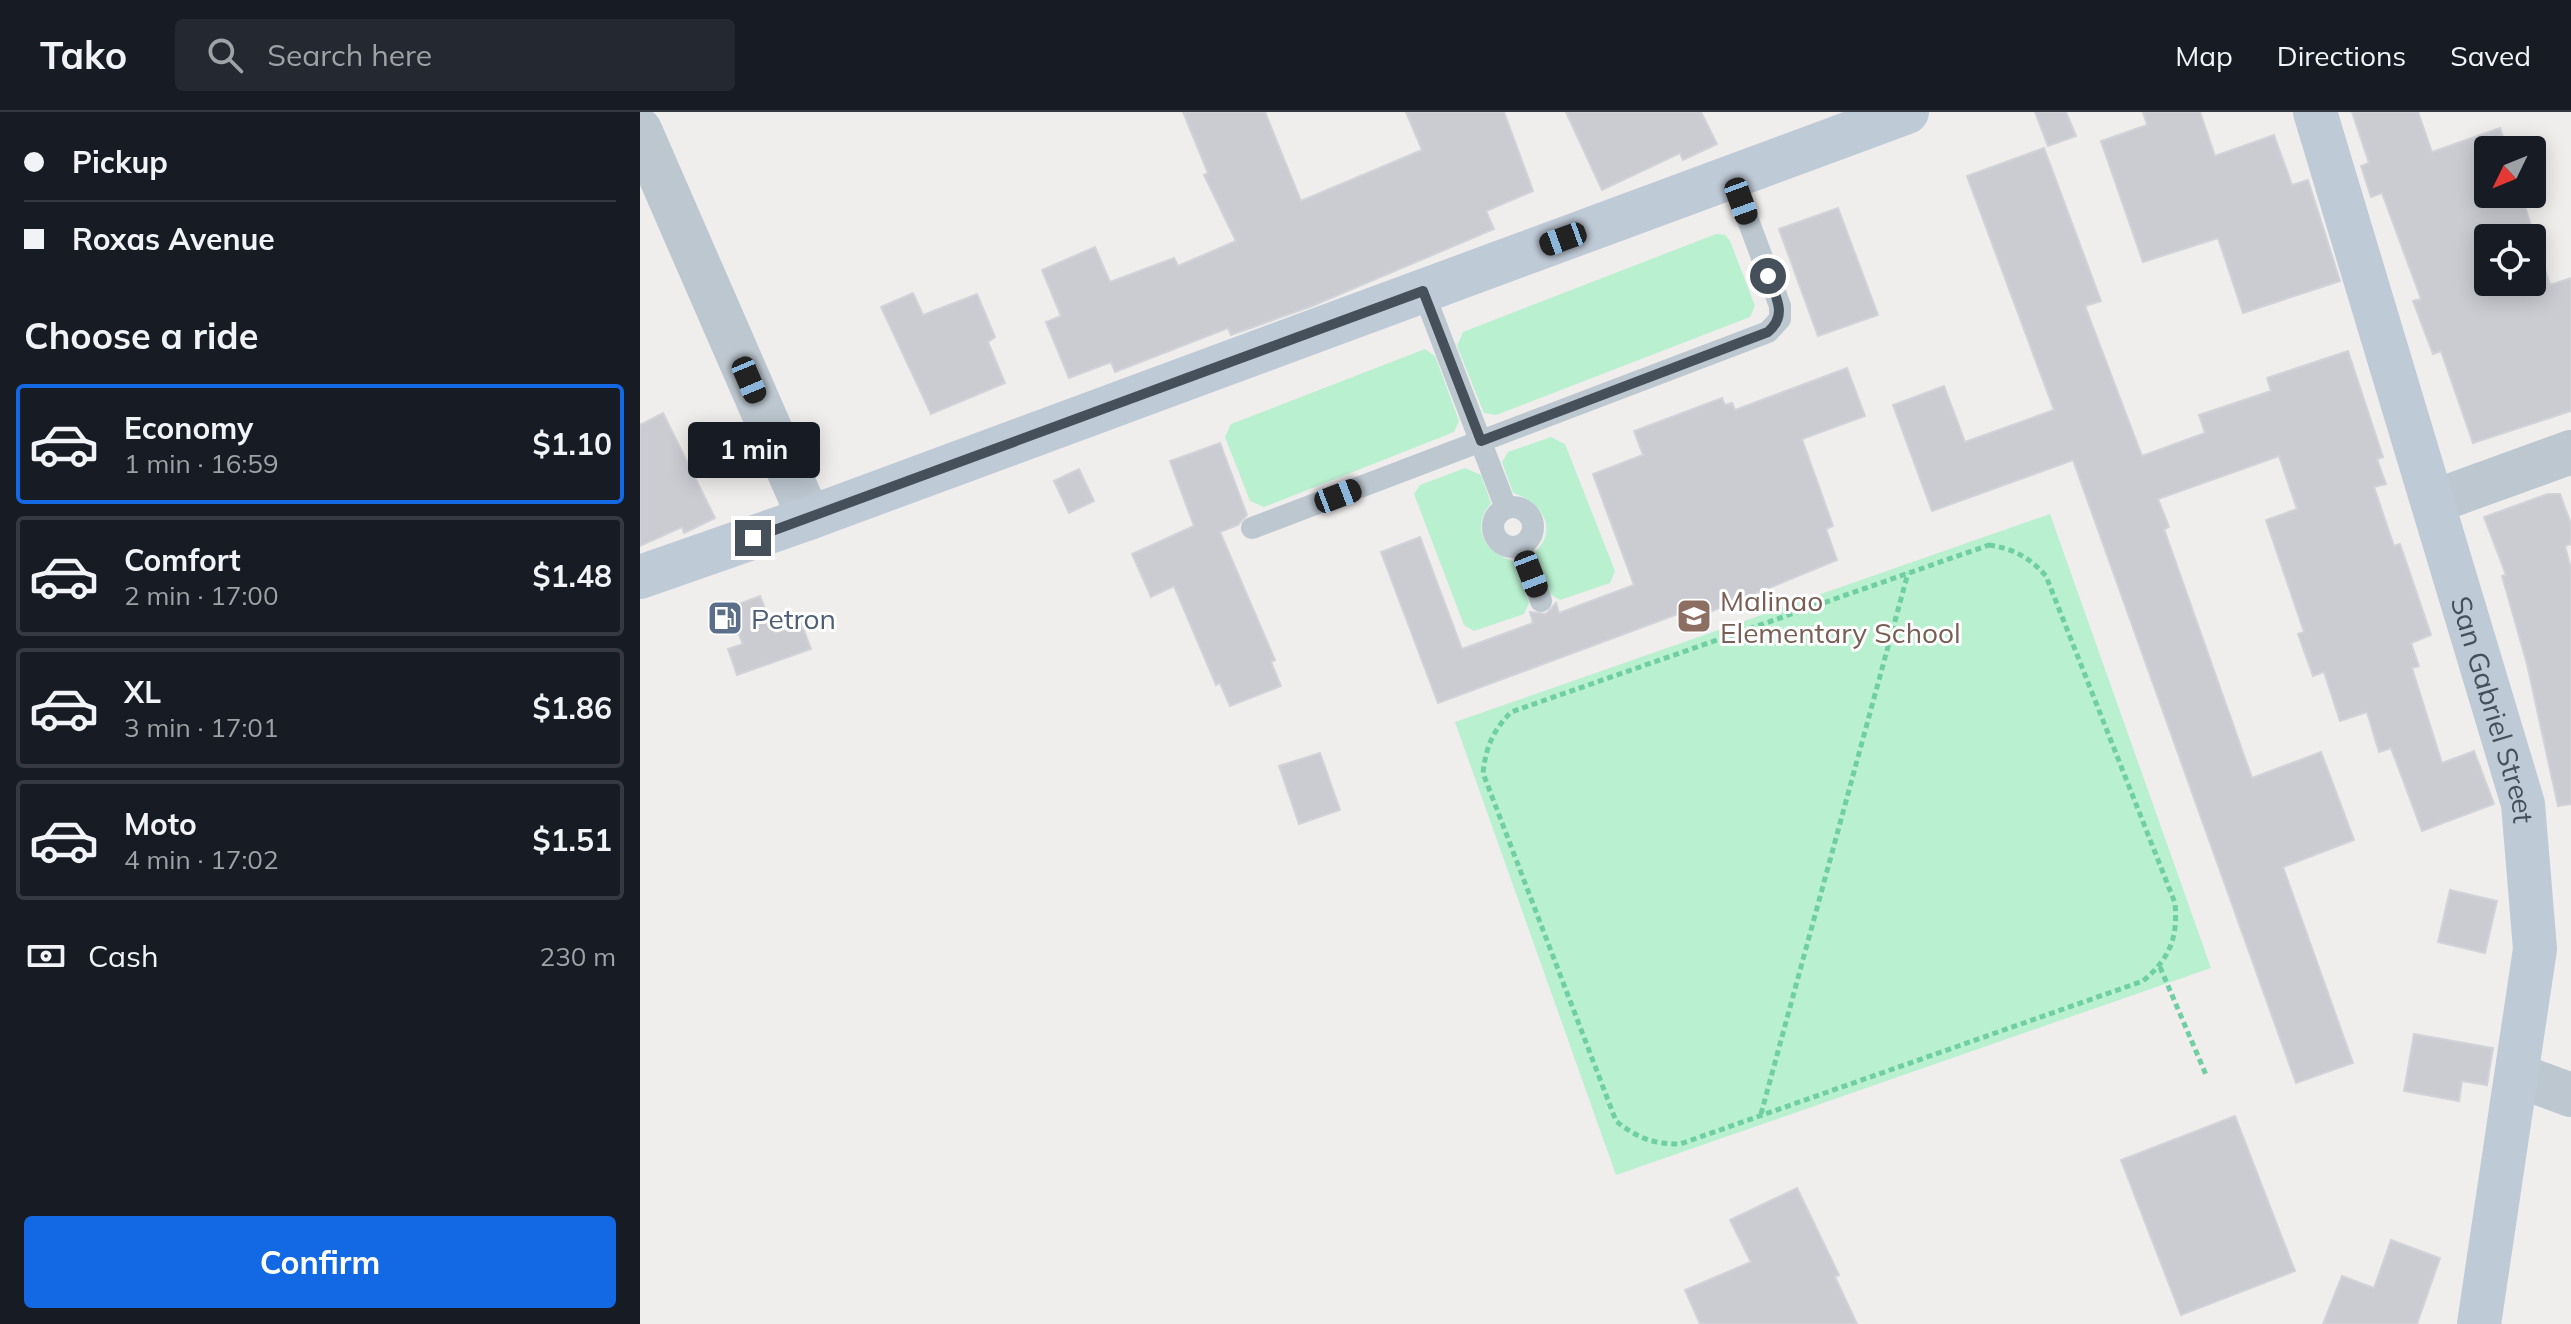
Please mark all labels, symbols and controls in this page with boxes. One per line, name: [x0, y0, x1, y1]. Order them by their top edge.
search box: [175, 19, 735, 91]
text: Tako: [40, 31, 127, 79]
icon: search: [203, 33, 247, 77]
text: Search here: [267, 36, 432, 74]
text: Map: [2175, 38, 2233, 73]
text: Directions: [2277, 38, 2406, 73]
text: Saved: [2450, 38, 2531, 73]
north arrow: [2474, 136, 2546, 208]
map controls: [2474, 136, 2546, 296]
text: Pickup: [72, 143, 168, 181]
car: [1722, 174, 1760, 228]
text: Roxas Avenue: [72, 220, 275, 258]
car: [1536, 220, 1590, 258]
button: locate: [2474, 224, 2546, 296]
route start: [1750, 258, 1786, 294]
text: Choose a ride: [24, 313, 258, 358]
car: [729, 353, 769, 407]
icon: car: [28, 408, 100, 480]
text: Economy: [124, 409, 253, 447]
callout: 1 min: [687, 422, 819, 478]
text: $1.10: [533, 425, 612, 463]
text: 1 min: [720, 433, 788, 466]
text: 1 min · 16:59: [124, 447, 279, 480]
car: [1311, 476, 1365, 516]
route end: [735, 520, 771, 556]
icon: car: [28, 540, 100, 612]
text: Comfort: [124, 541, 241, 579]
car: [1511, 547, 1551, 601]
text: $1.48: [533, 557, 612, 595]
text: 2 min · 17:00: [124, 579, 279, 612]
place label: Malinao Elementary School: [1720, 583, 1961, 650]
street label: San Gabriel Street: [2444, 592, 2542, 825]
school or university icon: Malinao Elementary School: [1675, 597, 1713, 635]
fuel station icon: Petron: [706, 599, 744, 637]
place label: Petron: [751, 601, 836, 636]
icon: car: [28, 672, 100, 744]
text: XL: [124, 673, 161, 711]
text: $1.86: [533, 689, 612, 727]
text: 3 min · 17:01: [124, 711, 279, 744]
icon: car: [28, 804, 100, 876]
text: Moto: [124, 805, 197, 843]
text: $1.51: [533, 821, 612, 859]
text: 4 min · 17:02: [124, 843, 279, 876]
icon: cash: [24, 934, 68, 978]
text: Cash: [88, 937, 159, 975]
text: 230 m: [540, 940, 616, 973]
button: Confirm: [24, 1216, 616, 1308]

